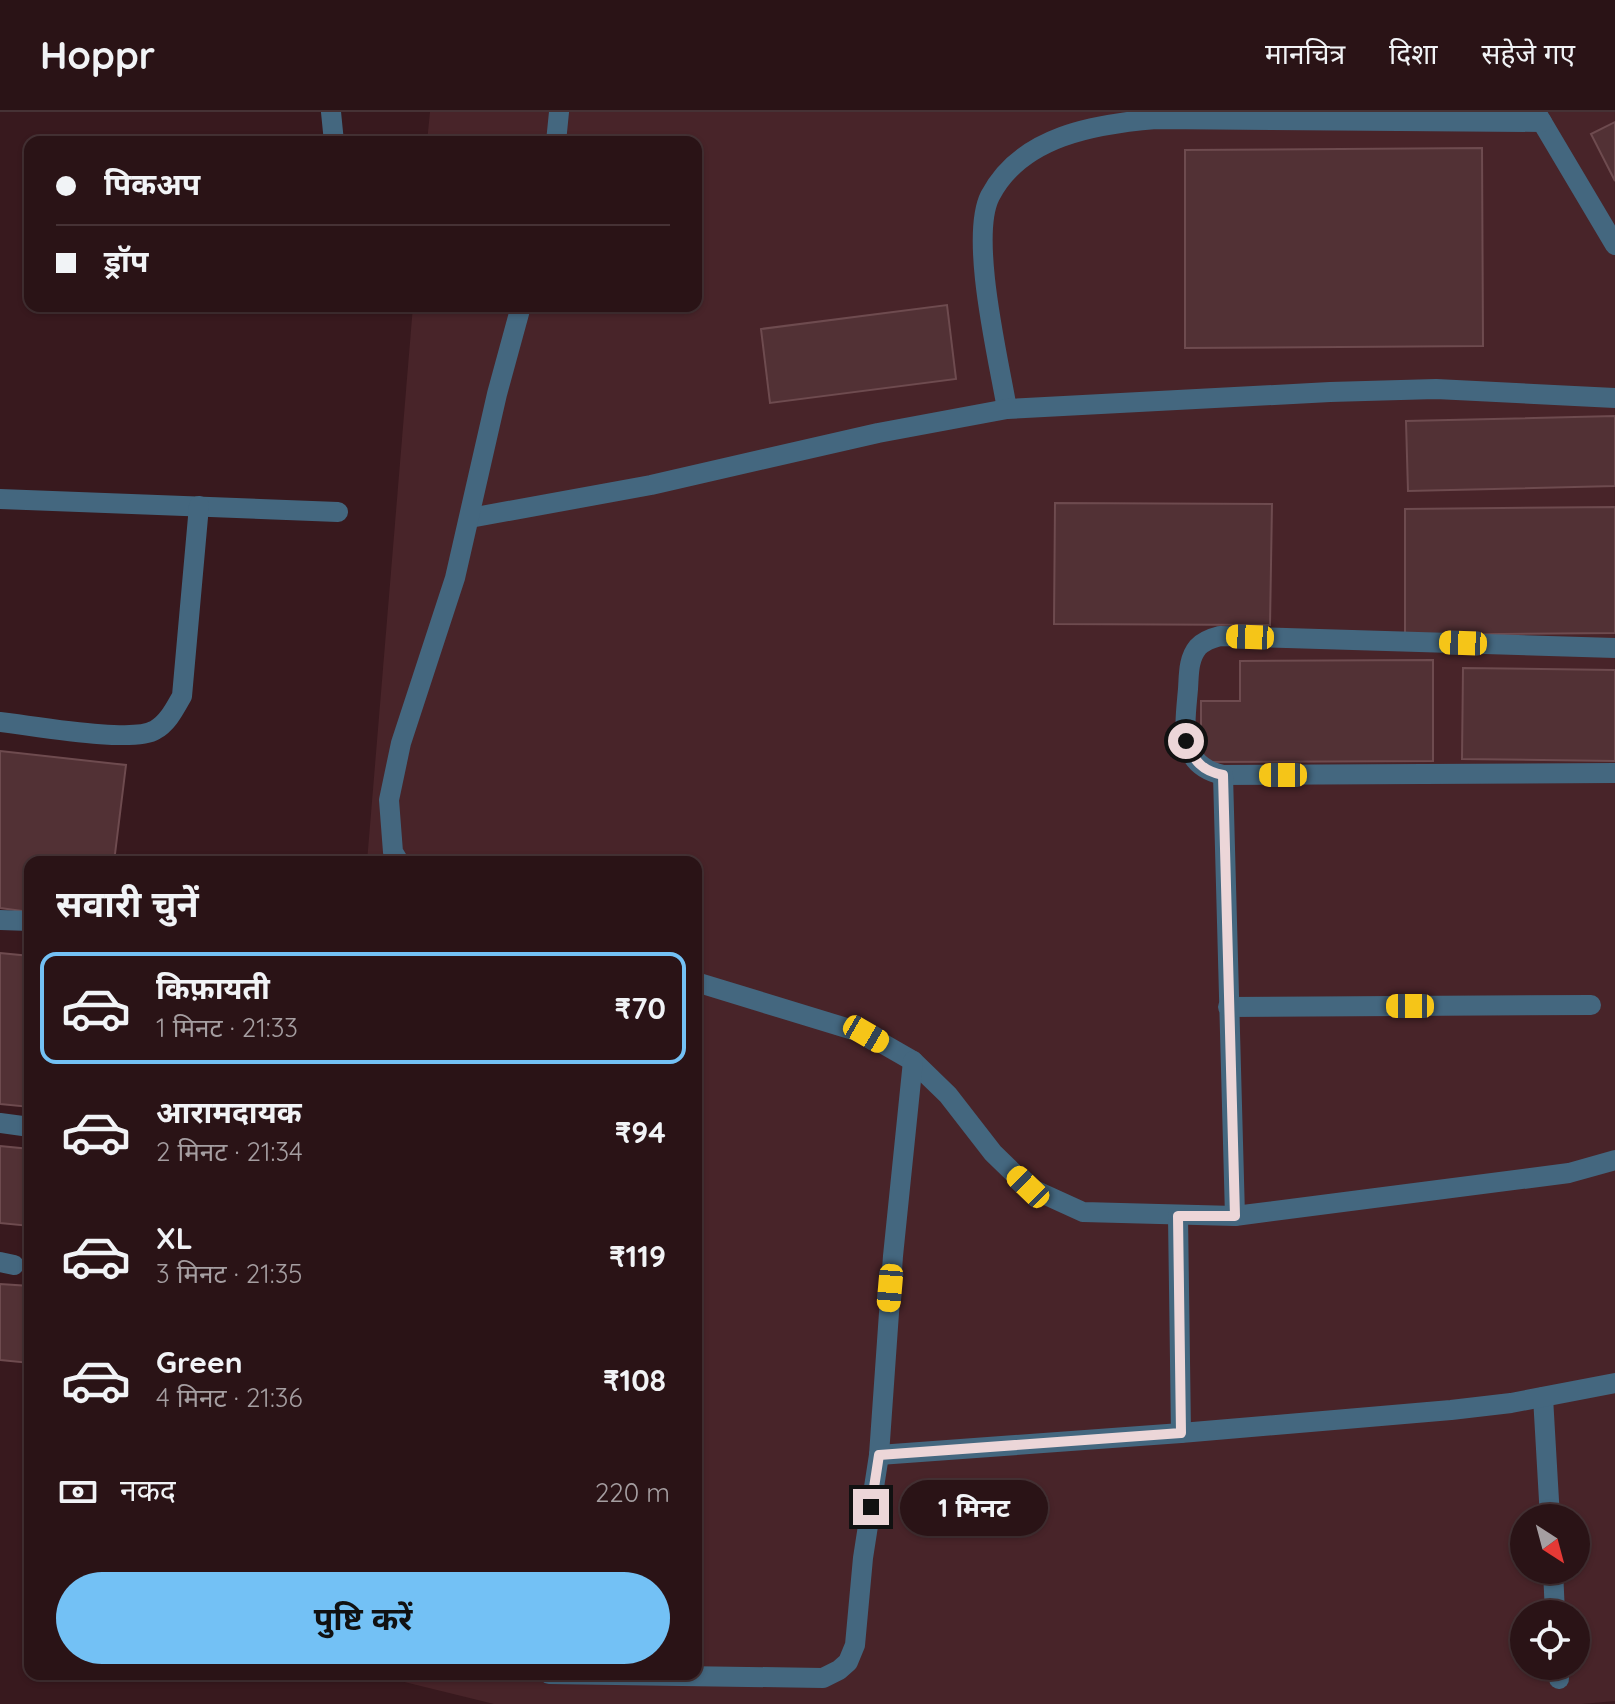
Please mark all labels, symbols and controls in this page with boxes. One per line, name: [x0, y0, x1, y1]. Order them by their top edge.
text: Hoppr: [40, 31, 155, 79]
text: मानचित्र: [1265, 36, 1345, 71]
text: दिशा: [1389, 36, 1438, 71]
text: सहेजे गए: [1482, 36, 1575, 71]
text: पिकअप: [104, 165, 200, 203]
text: ड्रॉप: [104, 242, 148, 280]
car: [1226, 624, 1274, 650]
car: [1439, 630, 1487, 656]
route start: [1168, 723, 1204, 759]
car: [1259, 763, 1307, 787]
text: सवारी चुनें: [56, 881, 199, 926]
text: किफ़ायती: [156, 969, 270, 1007]
icon: car: [60, 972, 132, 1044]
text: ₹70: [615, 989, 666, 1027]
car: [1386, 994, 1434, 1018]
text: 1 मिनट · 21:33: [156, 1011, 298, 1044]
car: [839, 1012, 893, 1056]
text: आरामदायक: [156, 1093, 302, 1131]
icon: car: [60, 1096, 132, 1168]
text: ₹94: [615, 1113, 666, 1151]
text: 2 मिनट · 21:34: [156, 1135, 303, 1168]
car: [1002, 1162, 1054, 1212]
text: XL: [156, 1219, 193, 1257]
icon: car: [60, 1220, 132, 1292]
text: ₹119: [609, 1237, 666, 1275]
text: 3 मिनट · 21:35: [156, 1257, 302, 1290]
car: [876, 1263, 904, 1313]
text: Green: [156, 1343, 243, 1381]
icon: car: [60, 1344, 132, 1416]
text: ₹108: [603, 1361, 666, 1399]
text: 4 मिनट · 21:36: [156, 1381, 302, 1414]
icon: cash: [56, 1470, 100, 1514]
text: नकद: [120, 1471, 176, 1509]
text: 220 m: [595, 1476, 670, 1509]
callout: 1 मिनट: [899, 1479, 1047, 1535]
route end: [853, 1489, 889, 1525]
text: 1 मिनट: [938, 1491, 1010, 1524]
north arrow: [1510, 1504, 1590, 1584]
map controls: [1510, 1504, 1590, 1680]
button: पुष्टि करें: [56, 1572, 670, 1664]
button: locate: [1510, 1600, 1590, 1680]

